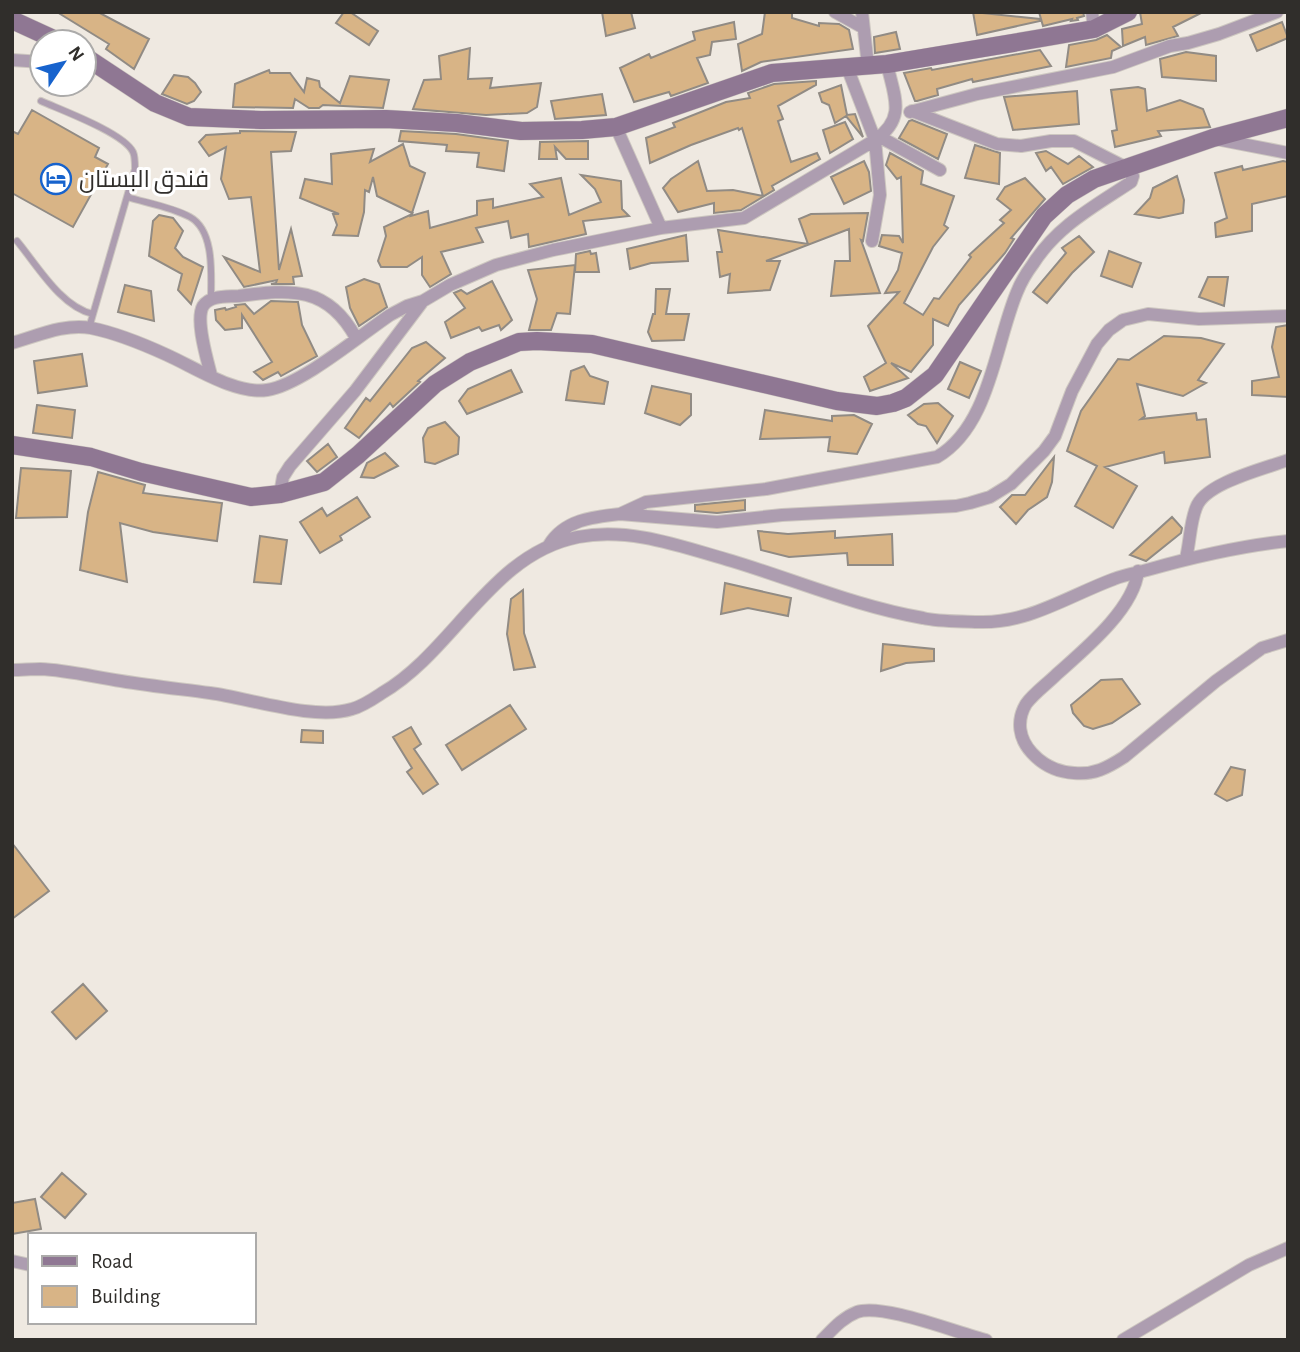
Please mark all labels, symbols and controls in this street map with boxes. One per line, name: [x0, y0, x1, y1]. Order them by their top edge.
north arrow: [28, 28, 98, 98]
text: N: [64, 43, 87, 65]
hotel icon: فندق البستان: [39, 162, 73, 196]
place label: فندق البستان: [79, 168, 209, 194]
legend: [28, 1233, 256, 1324]
text: Road: [91, 1251, 133, 1272]
text: Building: [91, 1286, 161, 1307]

